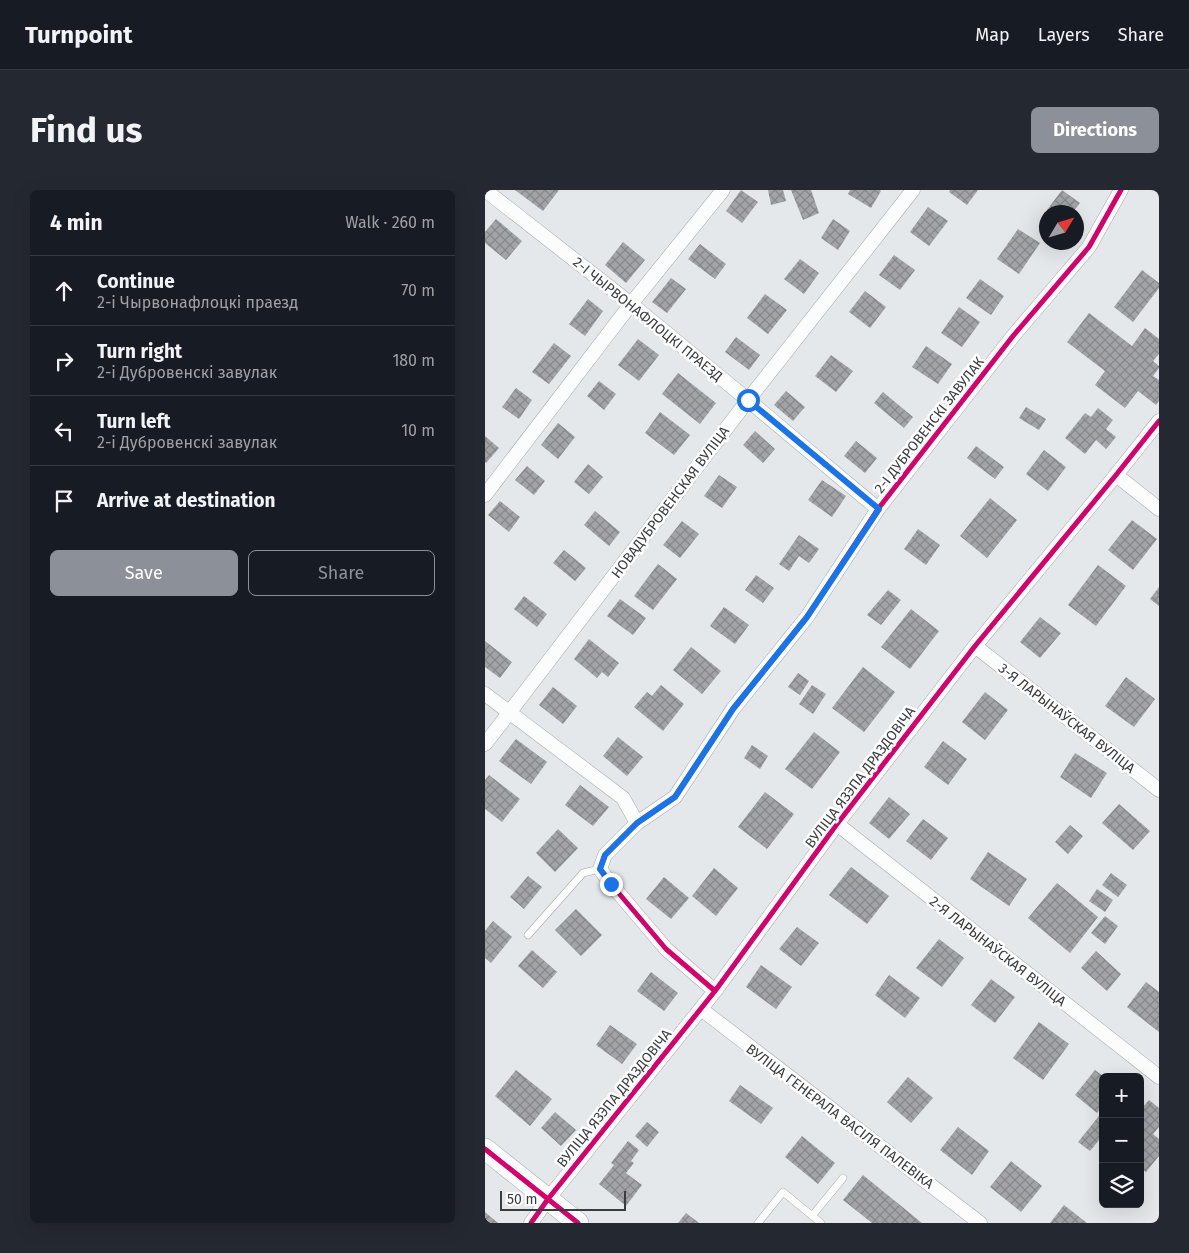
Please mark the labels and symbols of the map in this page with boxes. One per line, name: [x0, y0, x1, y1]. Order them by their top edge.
north arrow: [1039, 205, 1084, 250]
street label: 2-І ЧЫРВОНАФЛОЦКІ ПРАЕЗД: [569, 254, 726, 385]
street label: 2-І ДУБРОВЕНСКІ ЗАВУЛАК: [871, 353, 988, 497]
route start: [737, 389, 760, 412]
street label: НОВАДУБРОВЕНСКАЯ ВУЛІЦА: [608, 423, 733, 582]
street label: 3-Я ЛАРЫНАЎСКАЯ ВУЛІЦА: [995, 660, 1138, 777]
street label: ВУЛІЦА ЯЗЭПА ДРАЗДОВІЧА: [802, 703, 919, 851]
route end: [600, 873, 623, 896]
street label: 2-Я ЛАРЫНАЎСКАЯ ВУЛІЦА: [926, 893, 1069, 1010]
street label: ВУЛІЦА ЯЗЭПА ДРАЗДОВІЧА: [553, 1026, 675, 1171]
street label: ВУЛІЦА ГЕНЕРАЛА ВАСІЛЯ ПАЛЕВІКА: [743, 1040, 937, 1193]
scale bar: [500, 1188, 626, 1211]

